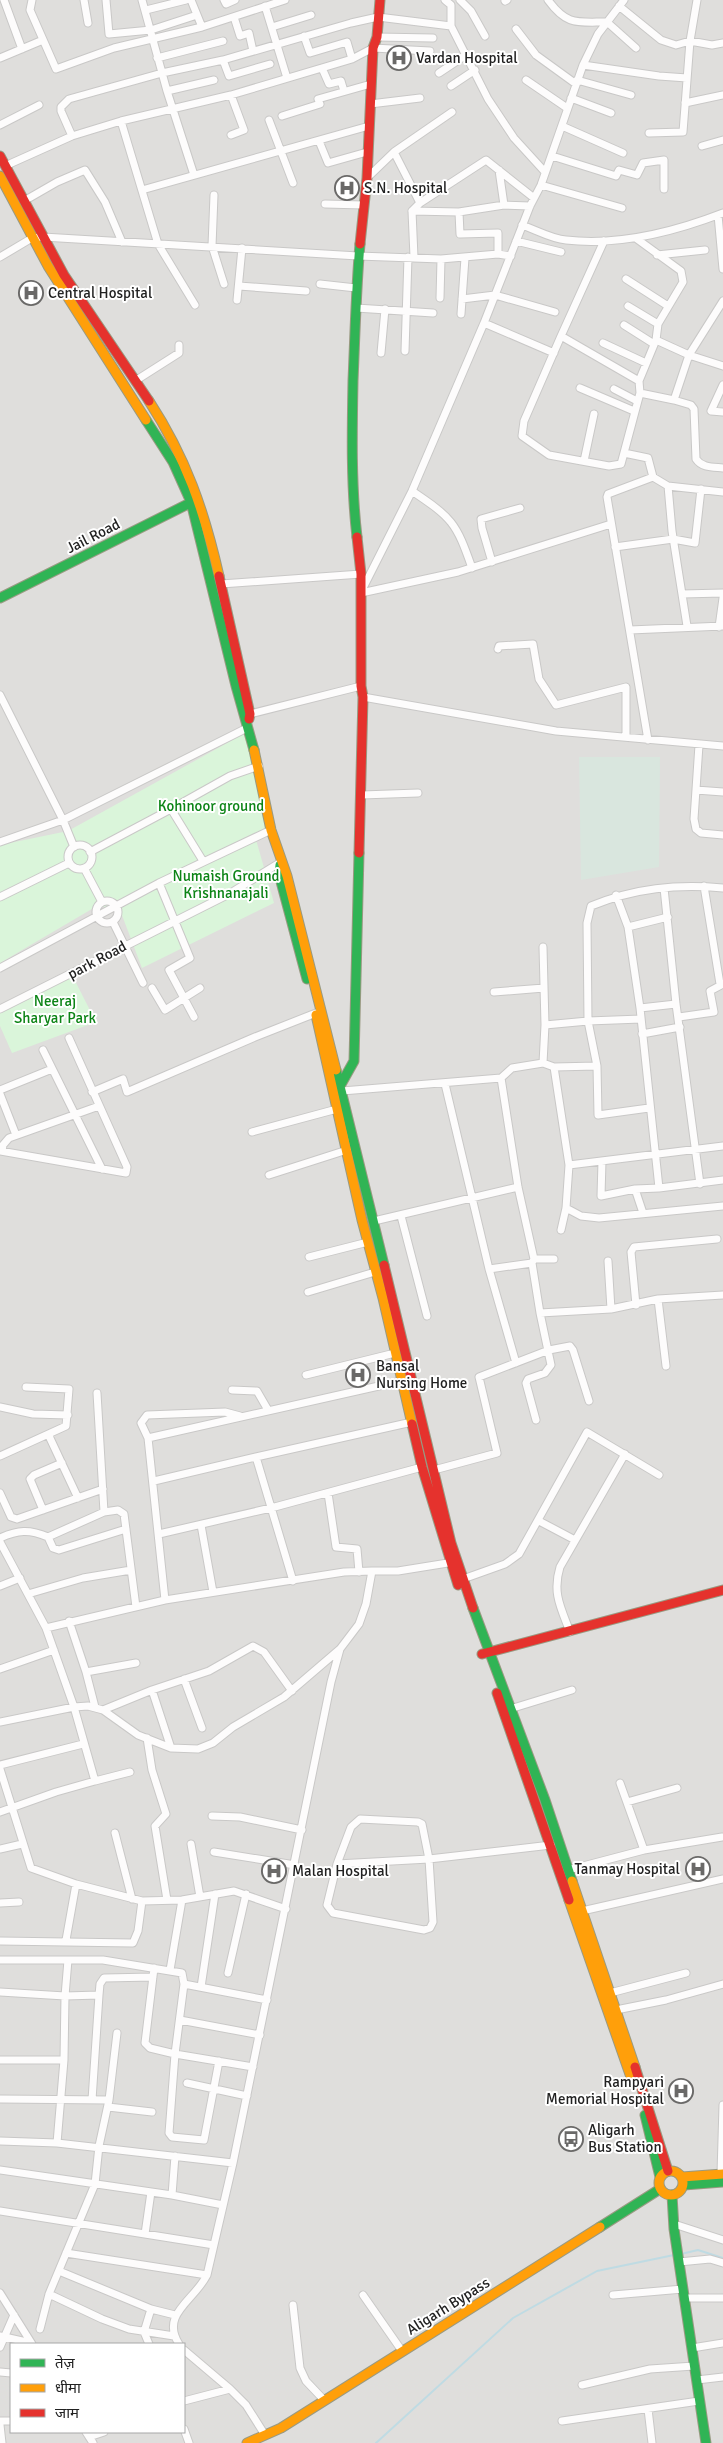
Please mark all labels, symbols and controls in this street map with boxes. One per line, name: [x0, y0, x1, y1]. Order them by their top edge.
hospital icon: Vardan Hospital: [386, 45, 412, 71]
place label: Vardan Hospital: [416, 49, 518, 67]
hospital icon: S.N. Hospital: [334, 175, 360, 201]
place label: S.N. Hospital: [364, 179, 447, 197]
hospital icon: Central Hospital: [18, 280, 44, 306]
place label: Central Hospital: [48, 284, 152, 302]
street label: Jail Road: [63, 515, 123, 557]
park label: Kohinoor ground: [158, 797, 264, 815]
park label: Numaish Ground Krishnanajali: [172, 867, 280, 902]
street label: park Road: [65, 937, 130, 983]
park label: Neeraj Sharyar Park: [14, 992, 97, 1027]
place label: Bansal Nursing Home: [376, 1357, 467, 1392]
hospital icon: Bansal Nursing Home: [345, 1362, 371, 1388]
hospital icon: Tanmay Hospital: [685, 1856, 711, 1882]
hospital icon: Malan Hospital: [261, 1858, 287, 1884]
place label: Tanmay Hospital: [575, 1860, 680, 1878]
place label: Malan Hospital: [292, 1862, 389, 1880]
place label: Rampyari Memorial Hospital: [546, 2073, 664, 2108]
hospital icon: Rampyari Memorial Hospital: [668, 2078, 694, 2104]
place label: Aligarh Bus Station: [588, 2121, 662, 2156]
bus stop icon: Aligarh Bus Station: [558, 2126, 584, 2152]
street label: Aligarh Bypass: [403, 2273, 493, 2339]
legend: [10, 2343, 185, 2433]
text: तेज़: [55, 2354, 76, 2372]
text: धीमा: [55, 2379, 82, 2397]
text: जाम: [55, 2404, 80, 2422]

